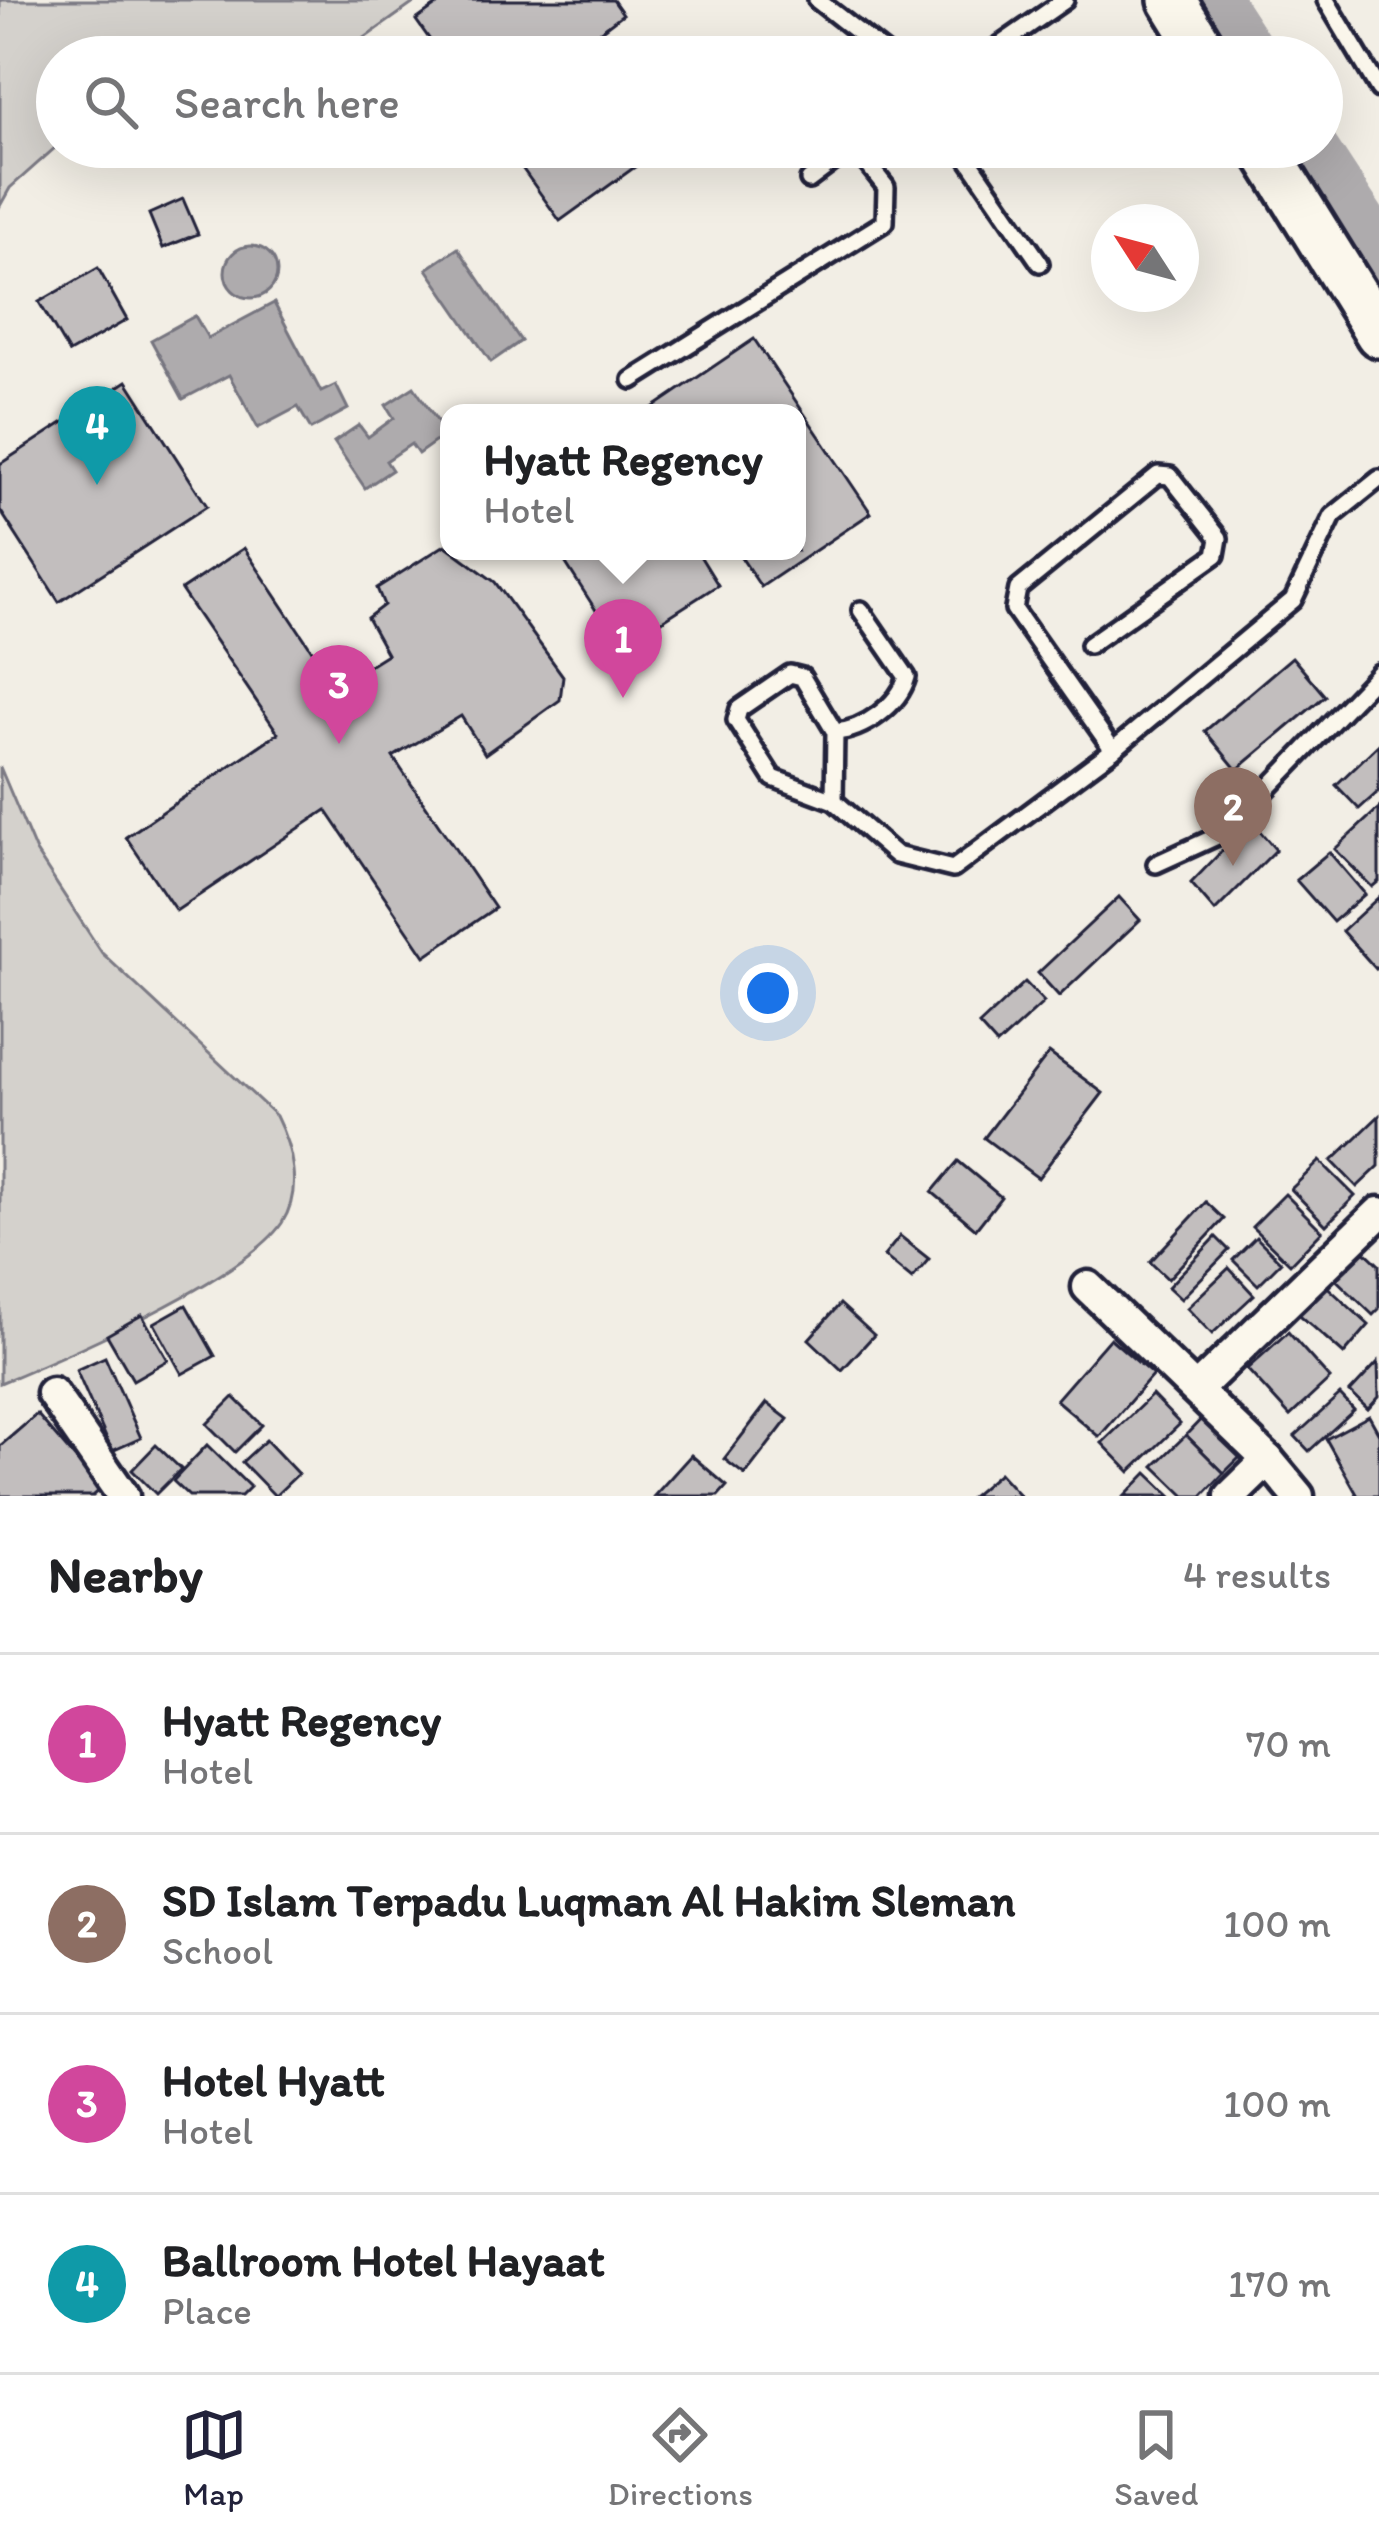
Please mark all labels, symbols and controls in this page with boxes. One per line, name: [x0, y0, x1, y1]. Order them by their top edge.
search box: [36, 36, 1343, 168]
icon: search: [78, 69, 144, 135]
text: Search here: [174, 75, 400, 129]
north arrow: [1091, 204, 1199, 312]
pin: 4: [58, 386, 136, 485]
popup: [440, 404, 806, 560]
text: Hyatt Regency: [483, 432, 763, 486]
text: Hotel: [483, 486, 574, 533]
pin: 1: [584, 599, 662, 698]
pin: 3: [300, 645, 378, 744]
pin: 2: [1194, 767, 1272, 866]
your location: [738, 963, 798, 1023]
text: Nearby: [48, 1544, 203, 1605]
text: 4 results: [1183, 1551, 1331, 1598]
text: Hyatt Regency: [162, 1693, 441, 1747]
text: 1: [78, 1720, 96, 1767]
text: 70 m: [1246, 1720, 1331, 1767]
text: Hotel: [162, 1747, 253, 1794]
text: SD Islam Terpadu Luqman Al Hakim Sleman: [162, 1873, 1016, 1927]
text: 2: [77, 1900, 97, 1947]
text: 100 m: [1223, 1900, 1331, 1947]
text: School: [162, 1927, 273, 1974]
text: Hotel Hyatt: [162, 2053, 385, 2107]
text: 3: [76, 2080, 98, 2127]
text: 100 m: [1223, 2080, 1331, 2127]
text: Hotel: [162, 2107, 253, 2154]
text: Ballroom Hotel Hayaat: [162, 2233, 605, 2287]
text: 4: [75, 2260, 99, 2307]
text: 170 m: [1228, 2260, 1331, 2307]
text: Place: [162, 2287, 252, 2334]
tab: Map: [181, 2402, 247, 2513]
tab: Directions: [608, 2402, 753, 2513]
tab: Saved: [1114, 2402, 1198, 2513]

